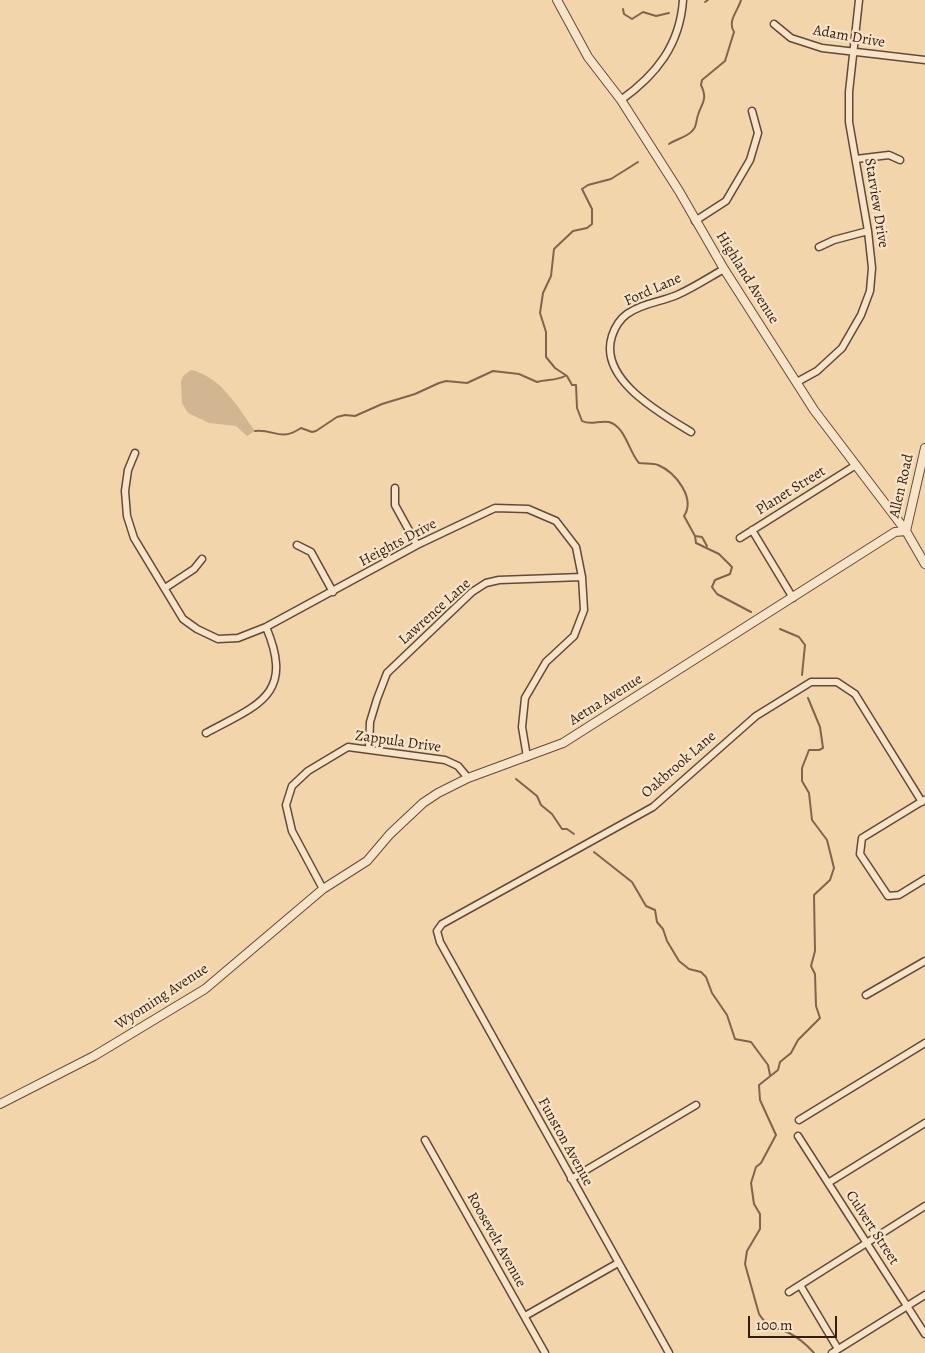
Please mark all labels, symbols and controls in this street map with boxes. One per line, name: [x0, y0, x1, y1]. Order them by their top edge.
street label: Adam Drive: [812, 22, 886, 52]
street label: Starview Drive: [860, 157, 892, 249]
street label: Highland Avenue: [711, 229, 783, 327]
street label: Ford Lane: [622, 269, 684, 311]
street label: Allen Road: [886, 452, 918, 520]
street label: Planet Street: [753, 463, 829, 519]
street label: Heights Drive: [356, 515, 440, 571]
street label: Lawrence Lane: [395, 575, 475, 649]
street label: Aetna Avenue: [566, 670, 646, 730]
street label: Zappula Drive: [354, 727, 442, 757]
street label: Oakbrook Lane: [638, 728, 720, 802]
street label: Wyoming Avenue: [112, 960, 212, 1034]
street label: Funston Avenue: [533, 1095, 597, 1189]
street label: Culvert Street: [841, 1188, 903, 1268]
street label: Roosevelt Avenue: [462, 1189, 530, 1291]
scale bar: [750, 1306, 839, 1338]
text: 100 m: [756, 1315, 793, 1335]

